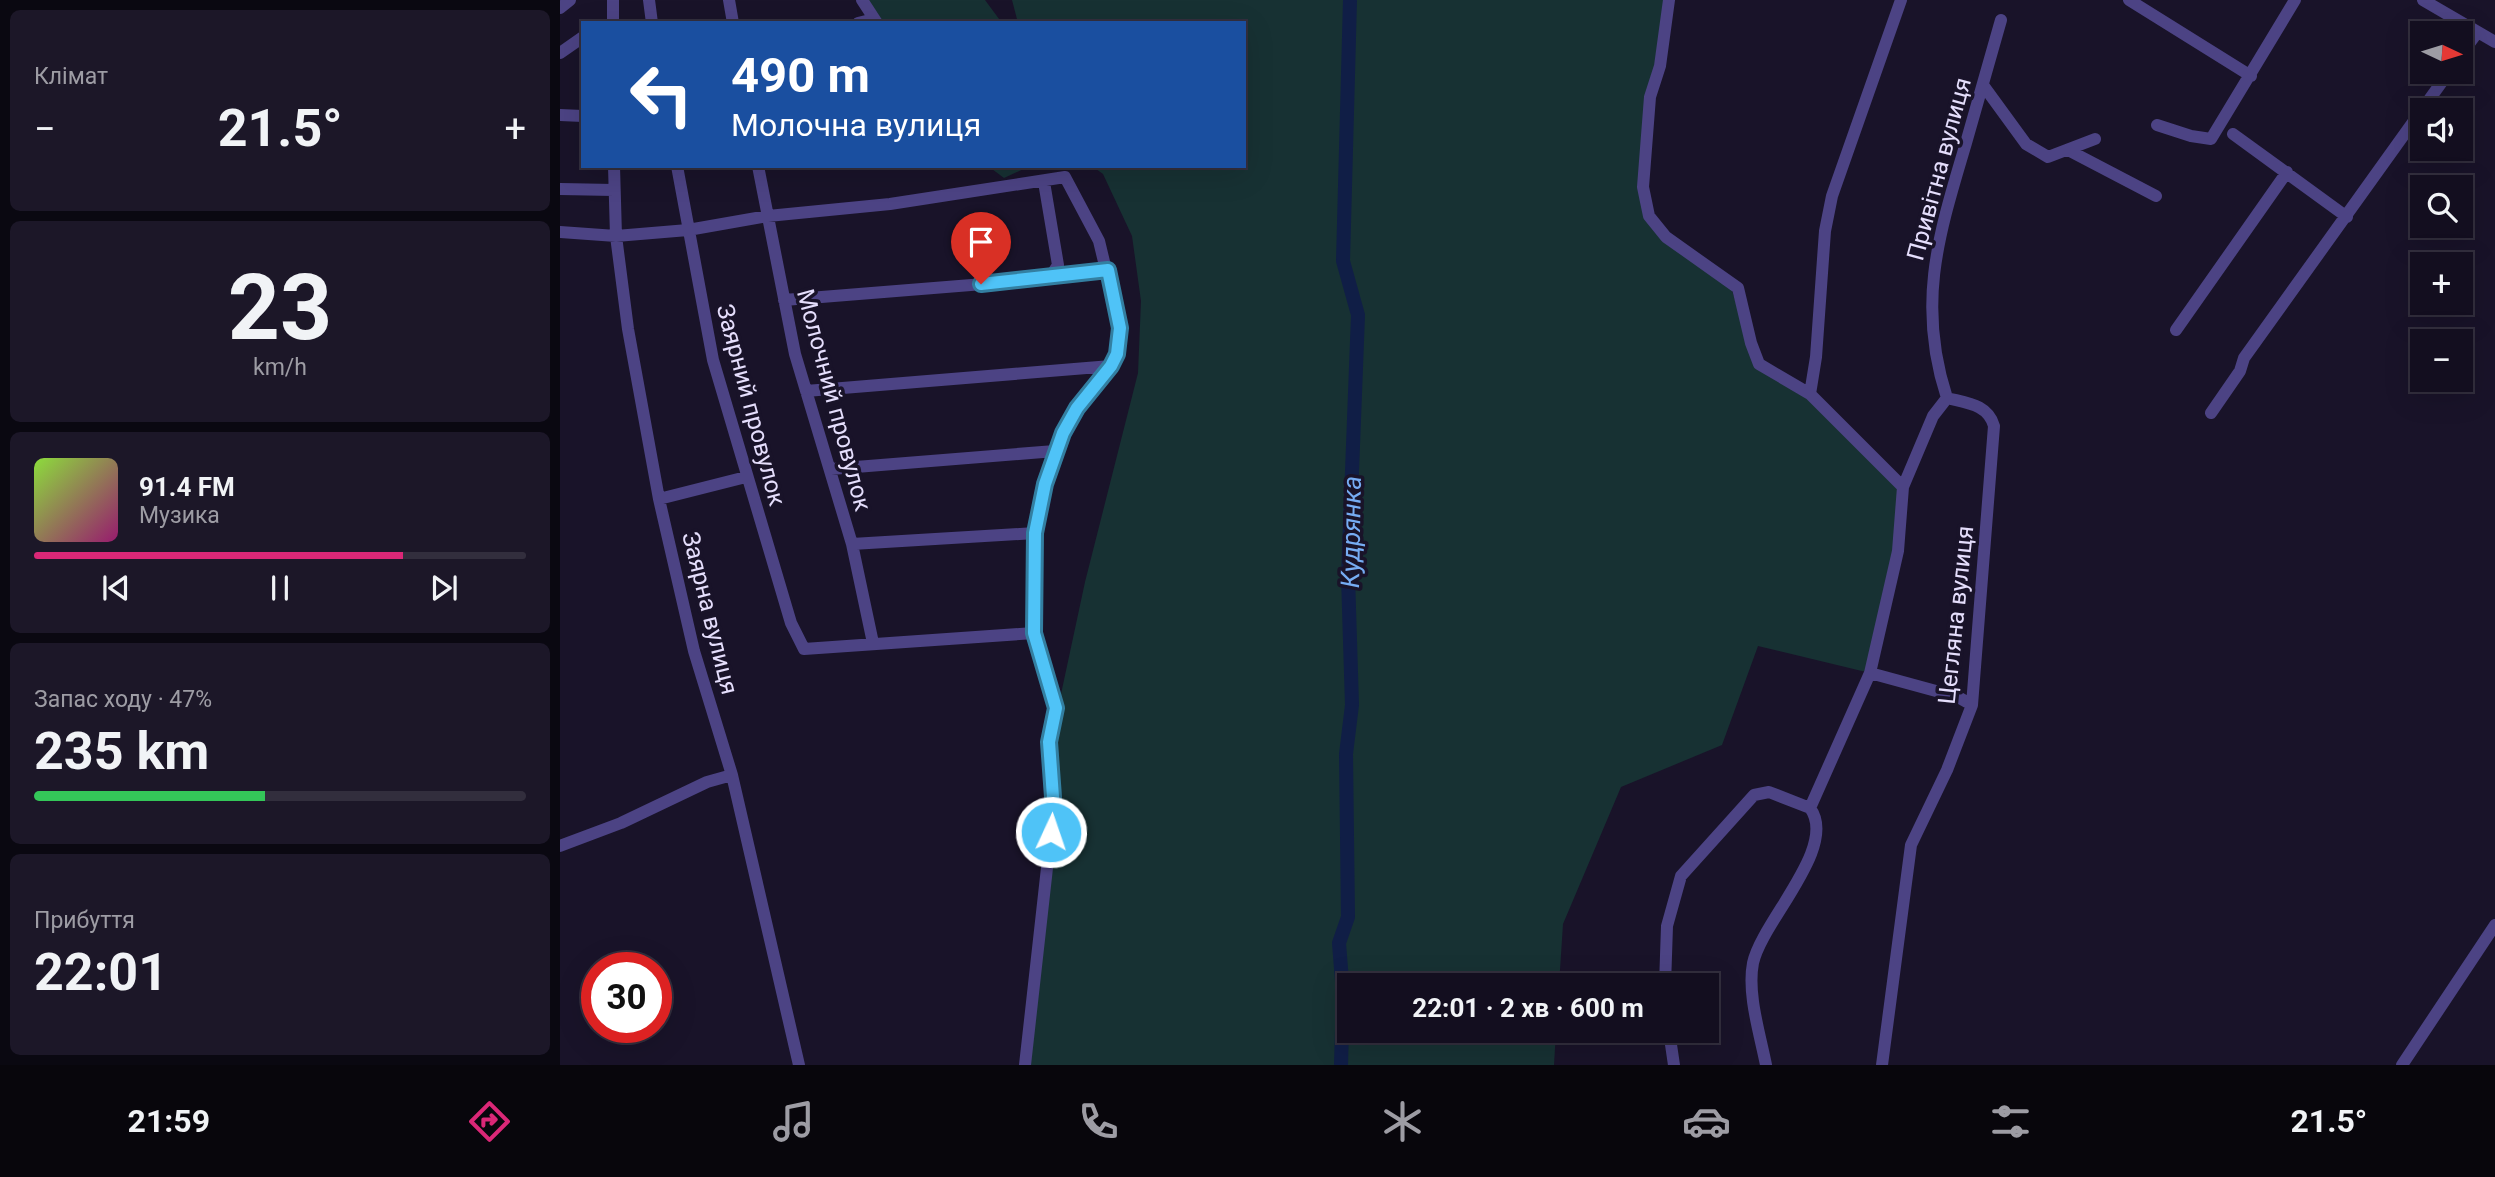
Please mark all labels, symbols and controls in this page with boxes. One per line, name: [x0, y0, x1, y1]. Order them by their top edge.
north arrow: [2410, 21, 2473, 84]
map controls: [2410, 21, 2473, 392]
text: 490 m: [731, 47, 870, 104]
icon: left: [616, 49, 707, 140]
text: Клімат: [34, 63, 108, 90]
street label: Привітна вулиця: [1901, 75, 1977, 263]
text: 21.5°: [218, 98, 343, 159]
button: sound: [2410, 98, 2473, 161]
text: Молочна вулиця: [731, 106, 981, 144]
text: −: [34, 107, 56, 151]
text: +: [504, 107, 526, 151]
button: search: [2410, 175, 2473, 238]
pin: [951, 212, 1011, 284]
icon: arrive: [962, 223, 1000, 261]
button: +: [2410, 252, 2473, 315]
text: 23: [228, 255, 332, 361]
street label: Молочний провулок: [791, 286, 877, 514]
street label: Заярний провулок: [711, 301, 791, 509]
button: −: [2410, 329, 2473, 392]
text: km/h: [253, 354, 307, 381]
text: 91.4 FM: [139, 472, 235, 502]
water label: Кудрянка: [1335, 476, 1367, 588]
text: Музика: [139, 502, 220, 529]
street label: Цегляна вулиця: [1933, 524, 1979, 706]
street label: Заярна вулиця: [676, 529, 744, 697]
icon: previous: [97, 569, 135, 607]
icon: pause: [261, 569, 299, 607]
icon: next: [425, 569, 463, 607]
text: Запас ходу · 47%: [34, 686, 212, 713]
text: 235 km: [34, 721, 209, 782]
position arrow: [1014, 795, 1088, 869]
text: Прибуття: [34, 907, 135, 934]
text: 22:01: [34, 942, 168, 1003]
speed limit sign: 30: [581, 952, 672, 1043]
text: 22:01 · 2 хв · 600 m: [1412, 993, 1644, 1023]
icon: directions: [465, 1097, 514, 1146]
icon: music: [769, 1097, 818, 1146]
icon: phone: [1074, 1097, 1123, 1146]
icon: climate: [1378, 1097, 1427, 1146]
icon: car: [1682, 1097, 1731, 1146]
icon: filters: [1986, 1097, 2035, 1146]
text: 21:59: [128, 1102, 210, 1140]
text: 21.5°: [2290, 1102, 2367, 1140]

